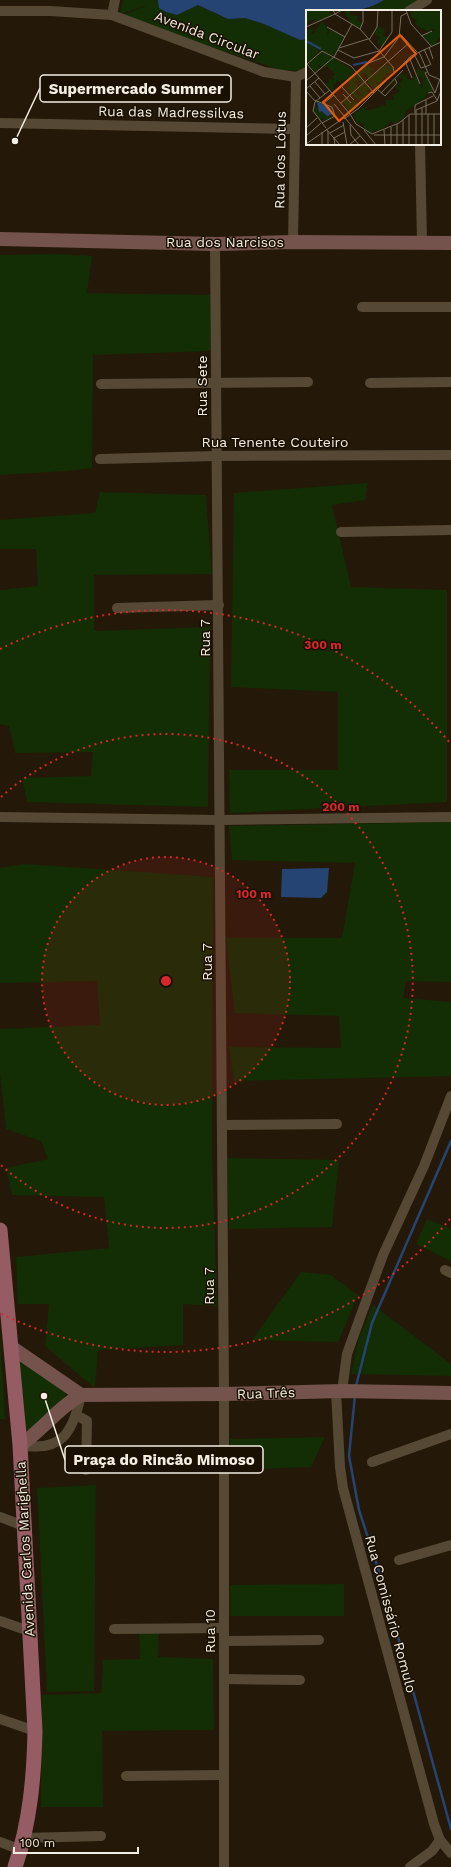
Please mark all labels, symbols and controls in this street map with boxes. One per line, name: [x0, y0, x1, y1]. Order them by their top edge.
street label: Avenida Circular: [152, 8, 262, 62]
inset map: [306, 10, 441, 145]
callout: Supermercado Summer: [40, 75, 231, 102]
text: Supermercado Summer: [49, 80, 224, 98]
street label: Rua das Madressilvas: [98, 103, 244, 121]
street label: Rua dos Lótus: [271, 111, 289, 209]
street label: Rua dos Narcisos: [166, 234, 284, 250]
street label: Rua Sete: [194, 356, 210, 416]
street label: Rua Tenente Couteiro: [201, 434, 349, 450]
street label: Rua 7: [197, 619, 213, 657]
text: 300 m: [304, 638, 342, 652]
text: 200 m: [322, 800, 360, 814]
text: 100 m: [236, 887, 272, 901]
street label: Rua 7: [199, 943, 215, 981]
centre of rings: [159, 974, 173, 988]
street label: Rua 7: [201, 1267, 217, 1305]
street label: Rua Três: [237, 1384, 295, 1402]
callout: Praça do Rincão Mimoso: [65, 1446, 263, 1473]
text: Praça do Rincão Mimoso: [73, 1451, 255, 1469]
street label: Avenida Carlos Marighella: [12, 1461, 38, 1637]
street label: Rua Comissário Romulo: [362, 1533, 420, 1695]
street label: Rua 10: [202, 1609, 218, 1653]
scale bar: [14, 1829, 138, 1855]
text: 100 m: [20, 1836, 55, 1850]

